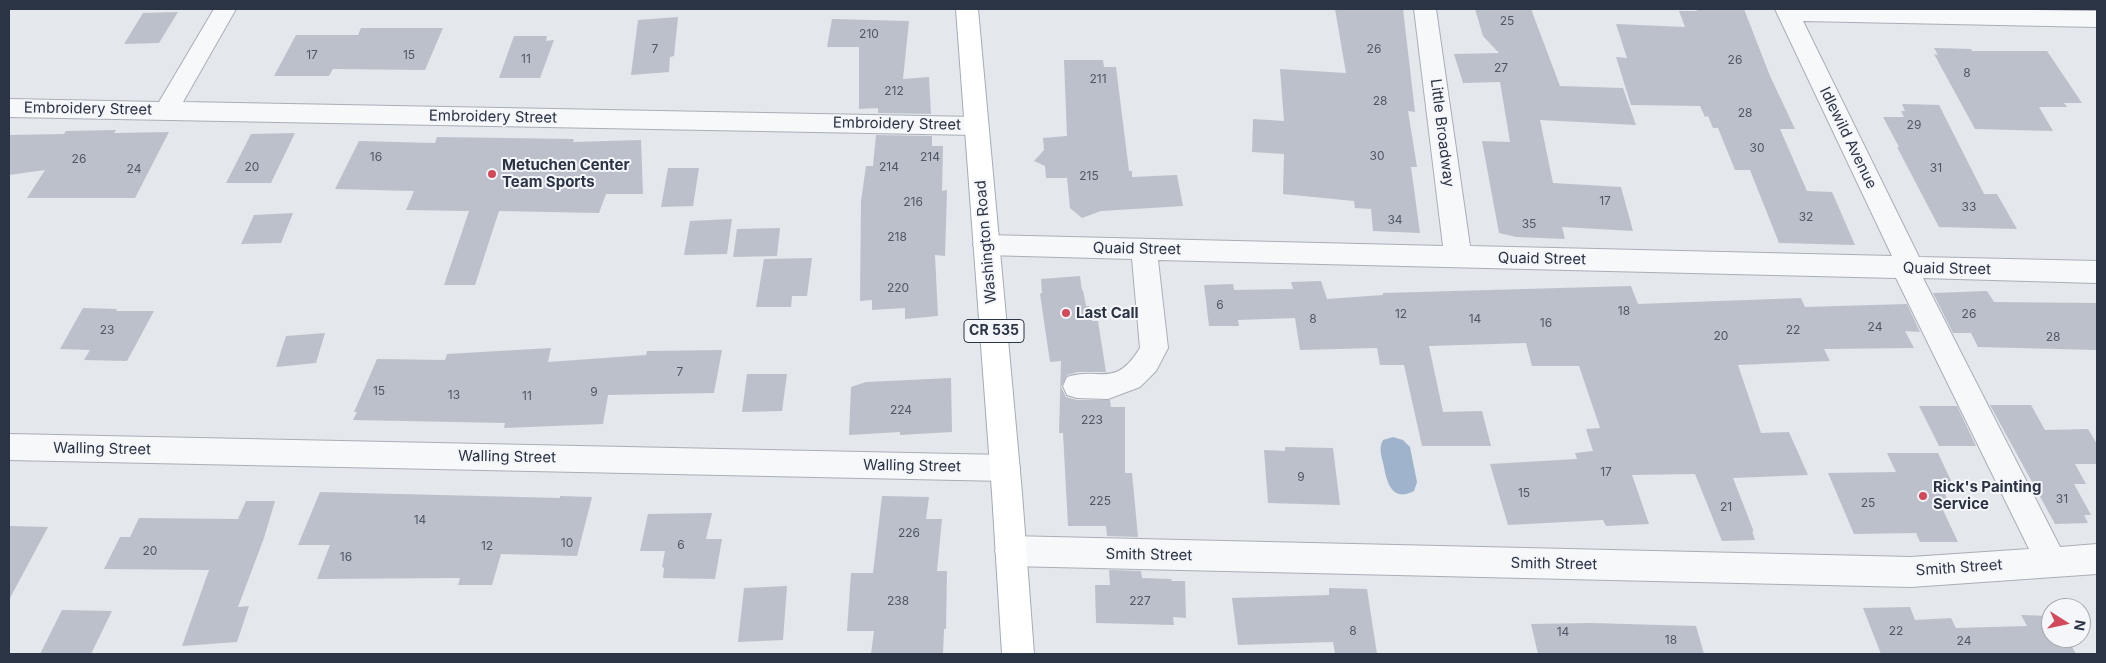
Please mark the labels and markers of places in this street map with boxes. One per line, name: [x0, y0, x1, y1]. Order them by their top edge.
place label: Metuchen Center Team Sports: [502, 156, 629, 191]
marker: Metuchen Center Team Sports: [486, 168, 498, 180]
place label: Last Call: [1076, 304, 1139, 322]
marker: Last Call: [1060, 307, 1072, 319]
place label: Rick's Painting Service: [1933, 478, 2041, 513]
marker: Rick's Painting Service: [1917, 490, 1929, 502]

